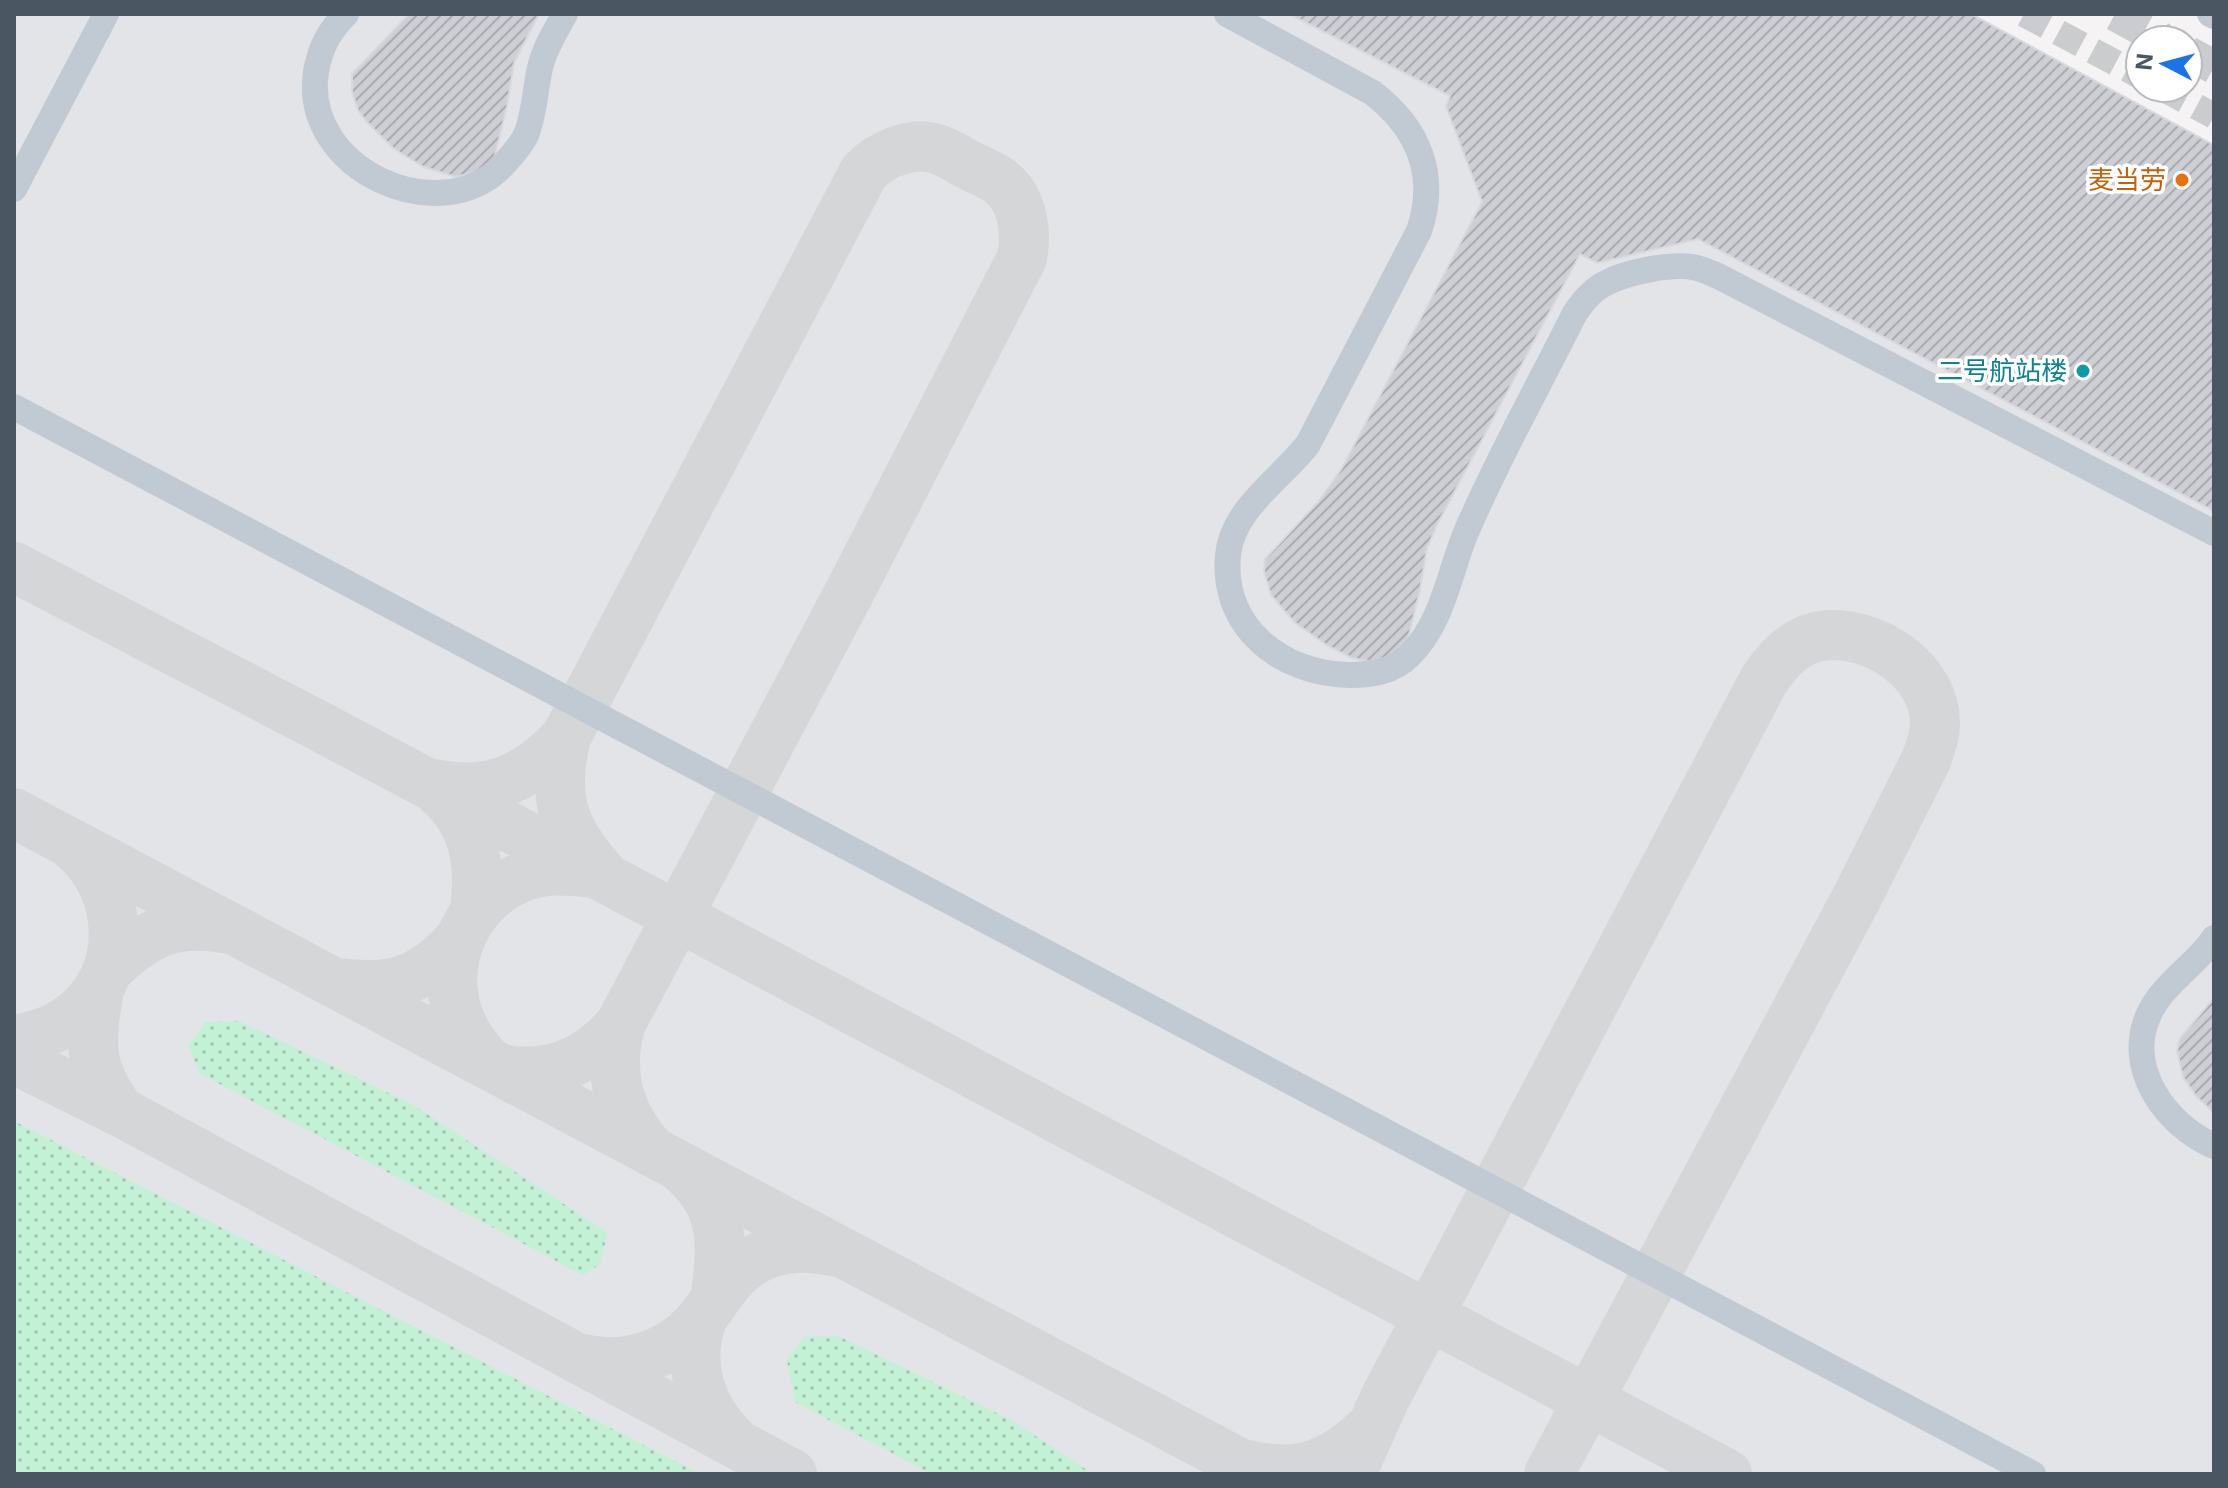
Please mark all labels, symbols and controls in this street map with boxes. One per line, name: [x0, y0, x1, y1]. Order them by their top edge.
north arrow: [2124, 24, 2204, 104]
text: N: [2130, 52, 2158, 72]
place label: 麦当劳: [2088, 164, 2166, 195]
marker: 麦当劳: [2173, 171, 2191, 189]
place label: 二号航站楼: [1937, 355, 2067, 386]
marker: 二号航站楼: [2074, 362, 2092, 380]

